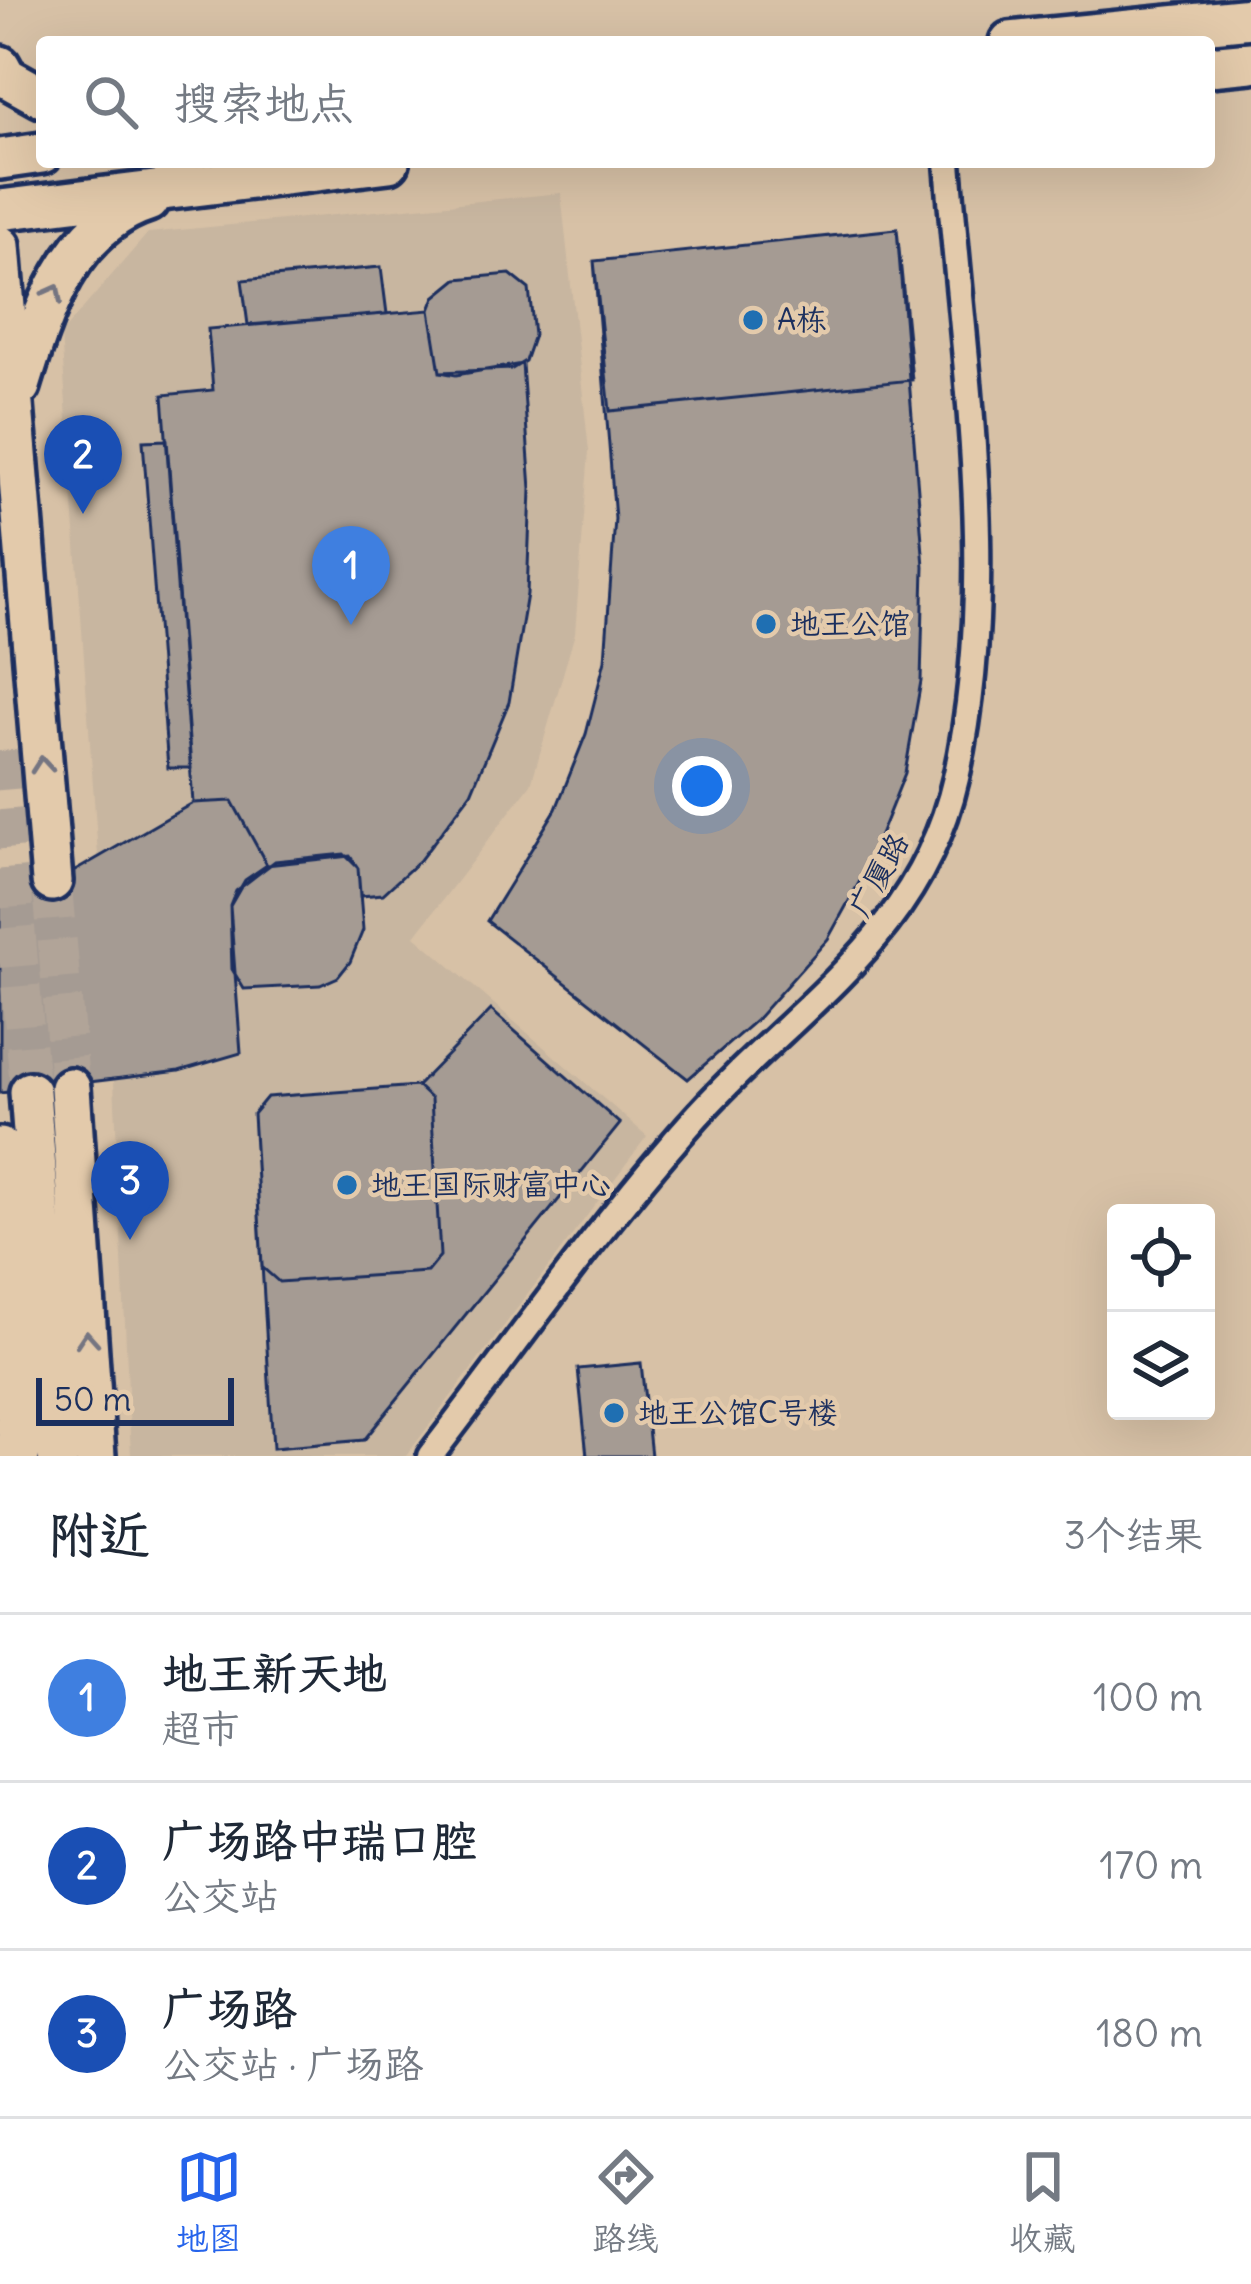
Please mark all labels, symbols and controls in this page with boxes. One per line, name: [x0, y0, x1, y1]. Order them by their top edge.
search box: [36, 36, 1215, 168]
icon: search: [78, 69, 144, 135]
text: 搜索地点: [174, 75, 354, 131]
one-way arrow: [40, 283, 63, 305]
place label: A栋: [777, 300, 826, 338]
marker: A栋: [740, 307, 766, 333]
pin: 2: [44, 415, 122, 514]
pin: 1: [312, 526, 390, 625]
place label: 地王公馆: [790, 604, 910, 642]
marker: 地王公馆: [753, 611, 779, 637]
one-way arrow: [30, 755, 56, 774]
your location: [672, 756, 732, 816]
street label: 广厦路: [840, 826, 917, 923]
pin: 3: [91, 1141, 169, 1240]
place label: 地王国际财富中心: [371, 1165, 611, 1203]
marker: 地王国际财富中心: [334, 1172, 360, 1198]
map controls: [1107, 1204, 1215, 1420]
button: locate: [1107, 1204, 1215, 1312]
button: layers: [1107, 1312, 1215, 1420]
one-way arrow: [74, 1329, 100, 1348]
scale bar: [36, 1372, 234, 1425]
text: 50 m: [54, 1378, 131, 1420]
place label: 地王公馆C号楼: [638, 1393, 838, 1431]
marker: 地王公馆C号楼: [601, 1400, 627, 1426]
text: 附近: [48, 1503, 150, 1567]
text: 3个结果: [1064, 1511, 1203, 1560]
text: 地王新天地: [162, 1645, 387, 1701]
text: 1: [79, 1673, 95, 1722]
text: 100 m: [1093, 1673, 1203, 1722]
text: 超市: [162, 1704, 240, 1753]
text: 广场路中瑞口腔: [162, 1813, 477, 1869]
text: 2: [76, 1841, 98, 1890]
text: 170 m: [1099, 1841, 1203, 1890]
text: 公交站: [162, 1872, 279, 1921]
text: 广场路: [162, 1981, 297, 2037]
text: 3: [76, 2009, 98, 2058]
text: 180 m: [1096, 2009, 1203, 2058]
text: 公交站 · 广场路: [162, 2040, 423, 2089]
tab: 地图: [176, 2144, 242, 2259]
tab: 路线: [593, 2144, 659, 2259]
tab: 收藏: [1010, 2144, 1076, 2259]

